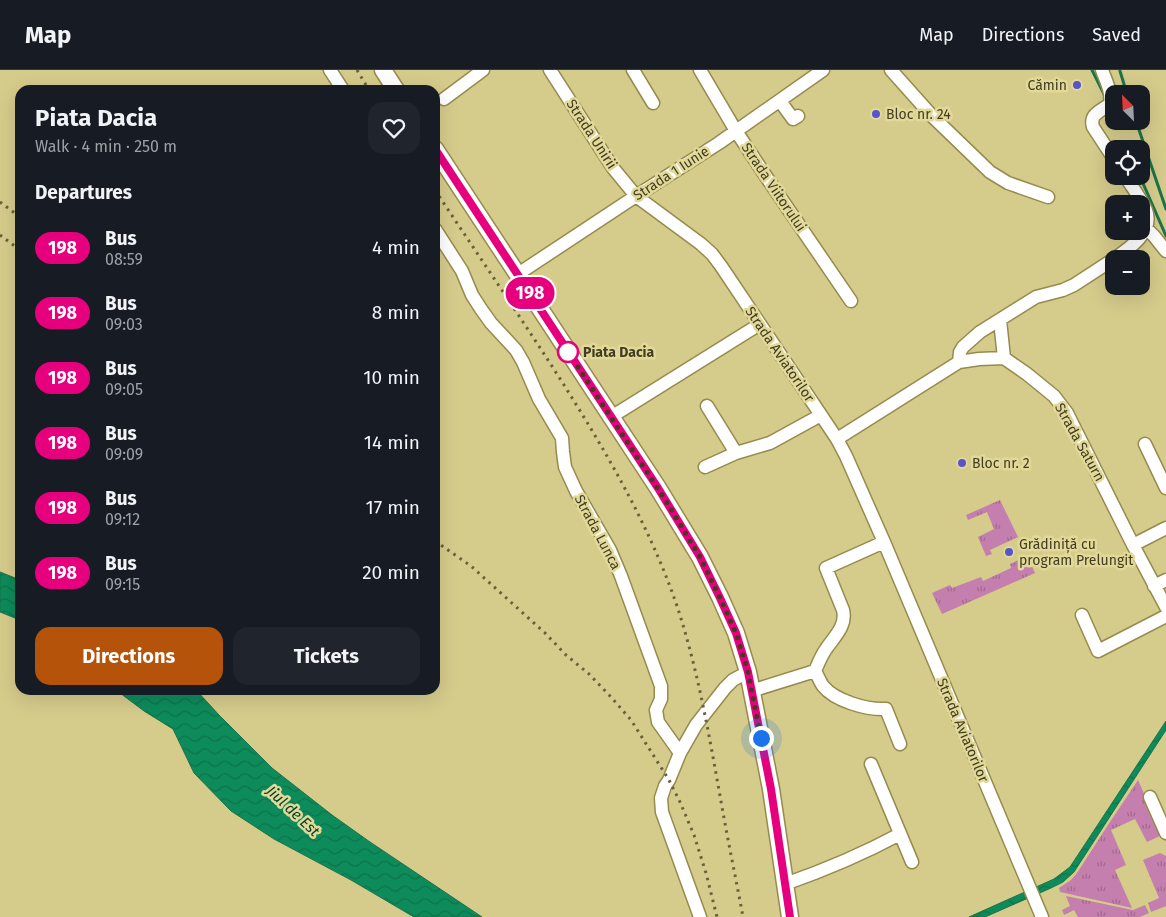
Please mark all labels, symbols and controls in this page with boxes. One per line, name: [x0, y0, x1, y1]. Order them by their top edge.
text: Map: [25, 21, 71, 49]
text: Map: [919, 24, 954, 46]
text: Directions: [982, 24, 1064, 46]
text: Saved: [1092, 24, 1141, 46]
place label: Cămin: [1028, 77, 1067, 94]
marker: Cămin: [1071, 79, 1083, 91]
north arrow: [1105, 85, 1150, 130]
map controls: [1105, 85, 1150, 295]
street label: Strada Unirii: [563, 96, 620, 172]
button: heart: [368, 102, 420, 154]
text: Piata Dacia: [35, 104, 157, 132]
place label: Bloc nr. 24: [886, 106, 951, 123]
marker: Bloc nr. 24: [870, 108, 882, 120]
text: Walk · 4 min · 250 m: [35, 137, 177, 156]
street label: Strada Viitorului: [738, 140, 810, 235]
button: locate: [1105, 140, 1150, 185]
street label: Strada 1 Iunie: [630, 143, 712, 204]
text: Departures: [35, 181, 132, 204]
button: +: [1105, 195, 1150, 240]
text: Bus: [105, 227, 137, 250]
text: 4 min: [372, 236, 420, 259]
text: 198: [48, 237, 77, 259]
text: 08:59: [105, 250, 143, 269]
button: −: [1105, 250, 1150, 295]
line badge: 198: [501, 277, 559, 309]
text: 198: [516, 282, 544, 304]
text: Bus: [105, 292, 137, 315]
text: 8 min: [372, 301, 420, 324]
text: 198: [48, 302, 77, 324]
street label: Strada Aviatorilor: [741, 303, 818, 406]
text: 09:03: [105, 315, 143, 334]
marker: Piata Dacia: [557, 341, 579, 363]
place label: Piata Dacia: [583, 344, 655, 361]
text: Bus: [105, 357, 137, 380]
text: 10 min: [363, 366, 420, 389]
text: 198: [48, 367, 77, 389]
text: 09:05: [105, 380, 143, 399]
street label: Strada Saturn: [1051, 400, 1108, 484]
text: Bus: [105, 422, 137, 445]
text: 14 min: [364, 431, 420, 454]
text: 198: [48, 432, 77, 454]
text: 09:09: [105, 445, 143, 464]
place label: Bloc nr. 2: [972, 455, 1030, 472]
marker: Bloc nr. 2: [956, 457, 968, 469]
text: Bus: [105, 487, 137, 510]
street label: Strada Lunca: [571, 492, 624, 573]
text: 17 min: [366, 496, 420, 519]
text: 198: [48, 497, 77, 519]
text: 09:12: [105, 510, 140, 529]
place label: Grădiniță cu program Prelungit: [1019, 536, 1134, 569]
marker: Grădiniță cu program Prelungit: [1003, 546, 1015, 558]
text: Bus: [105, 552, 137, 575]
text: 20 min: [362, 561, 420, 584]
text: 198: [48, 562, 77, 584]
text: 09:15: [105, 575, 140, 594]
button: Directions: [35, 627, 223, 685]
button: Tickets: [233, 627, 420, 685]
street label: Strada Aviatorilor: [933, 676, 992, 785]
your location: [749, 726, 774, 751]
water label: Jiul de Est: [262, 781, 324, 841]

